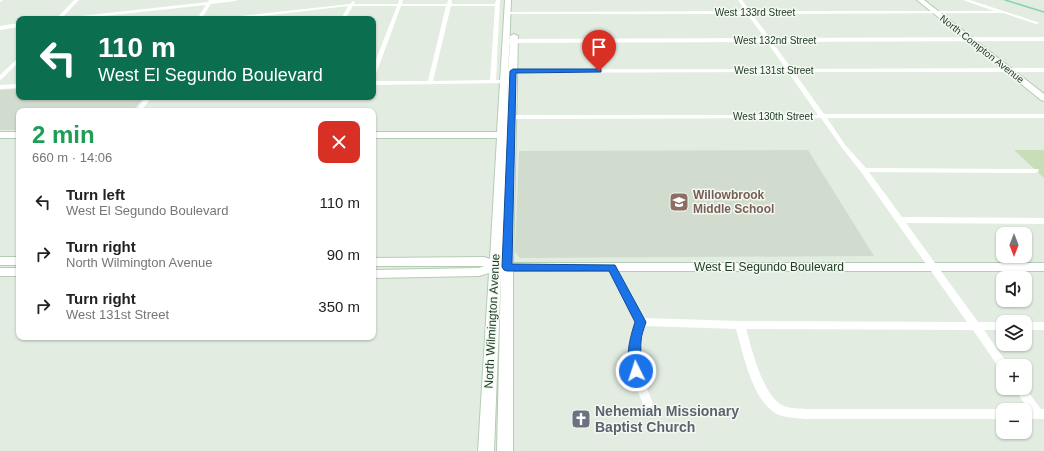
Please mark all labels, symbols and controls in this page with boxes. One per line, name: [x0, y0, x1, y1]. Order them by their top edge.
street label: West 133rd Street: [715, 7, 795, 18]
street label: North Compton Avenue: [938, 13, 1027, 86]
pin: [582, 30, 616, 71]
icon: left: [32, 32, 84, 84]
text: 110 m: [98, 32, 176, 63]
street label: West 132nd Street: [734, 35, 817, 46]
icon: arrive: [588, 36, 610, 58]
text: West El Segundo Boulevard: [98, 65, 323, 85]
street label: West 131st Street: [734, 65, 814, 76]
street label: West 130th Street: [733, 111, 813, 122]
text: 2 min: [32, 121, 95, 148]
button: close: [318, 121, 360, 163]
text: 660 m · 14:06: [32, 150, 112, 165]
text: Turn left: [66, 186, 125, 203]
place label: Willowbrook Middle School: [693, 188, 774, 216]
icon: left: [32, 191, 54, 213]
school or university icon: Willowbrook Middle School: [668, 191, 690, 213]
text: 110 m: [319, 194, 360, 211]
text: West El Segundo Boulevard: [66, 203, 228, 218]
north arrow: [996, 227, 1032, 263]
map controls: [996, 227, 1032, 439]
text: Turn right: [66, 238, 136, 255]
icon: right: [32, 243, 54, 265]
text: 90 m: [327, 246, 360, 263]
street label: North Wilmington Avenue: [481, 253, 503, 389]
text: North Wilmington Avenue: [66, 255, 212, 270]
street label: West El Segundo Boulevard: [694, 260, 844, 274]
button: sound: [996, 271, 1032, 307]
text: Turn right: [66, 290, 136, 307]
icon: right: [32, 295, 54, 317]
text: 350 m: [318, 298, 360, 315]
text: West 131st Street: [66, 307, 169, 322]
button: layers: [996, 315, 1032, 351]
position arrow: [615, 350, 657, 392]
button: +: [996, 359, 1032, 395]
place label: Nehemiah Missionary Baptist Church: [595, 403, 739, 435]
button: −: [996, 403, 1032, 439]
church icon: Nehemiah Missionary Baptist Church: [570, 408, 592, 430]

